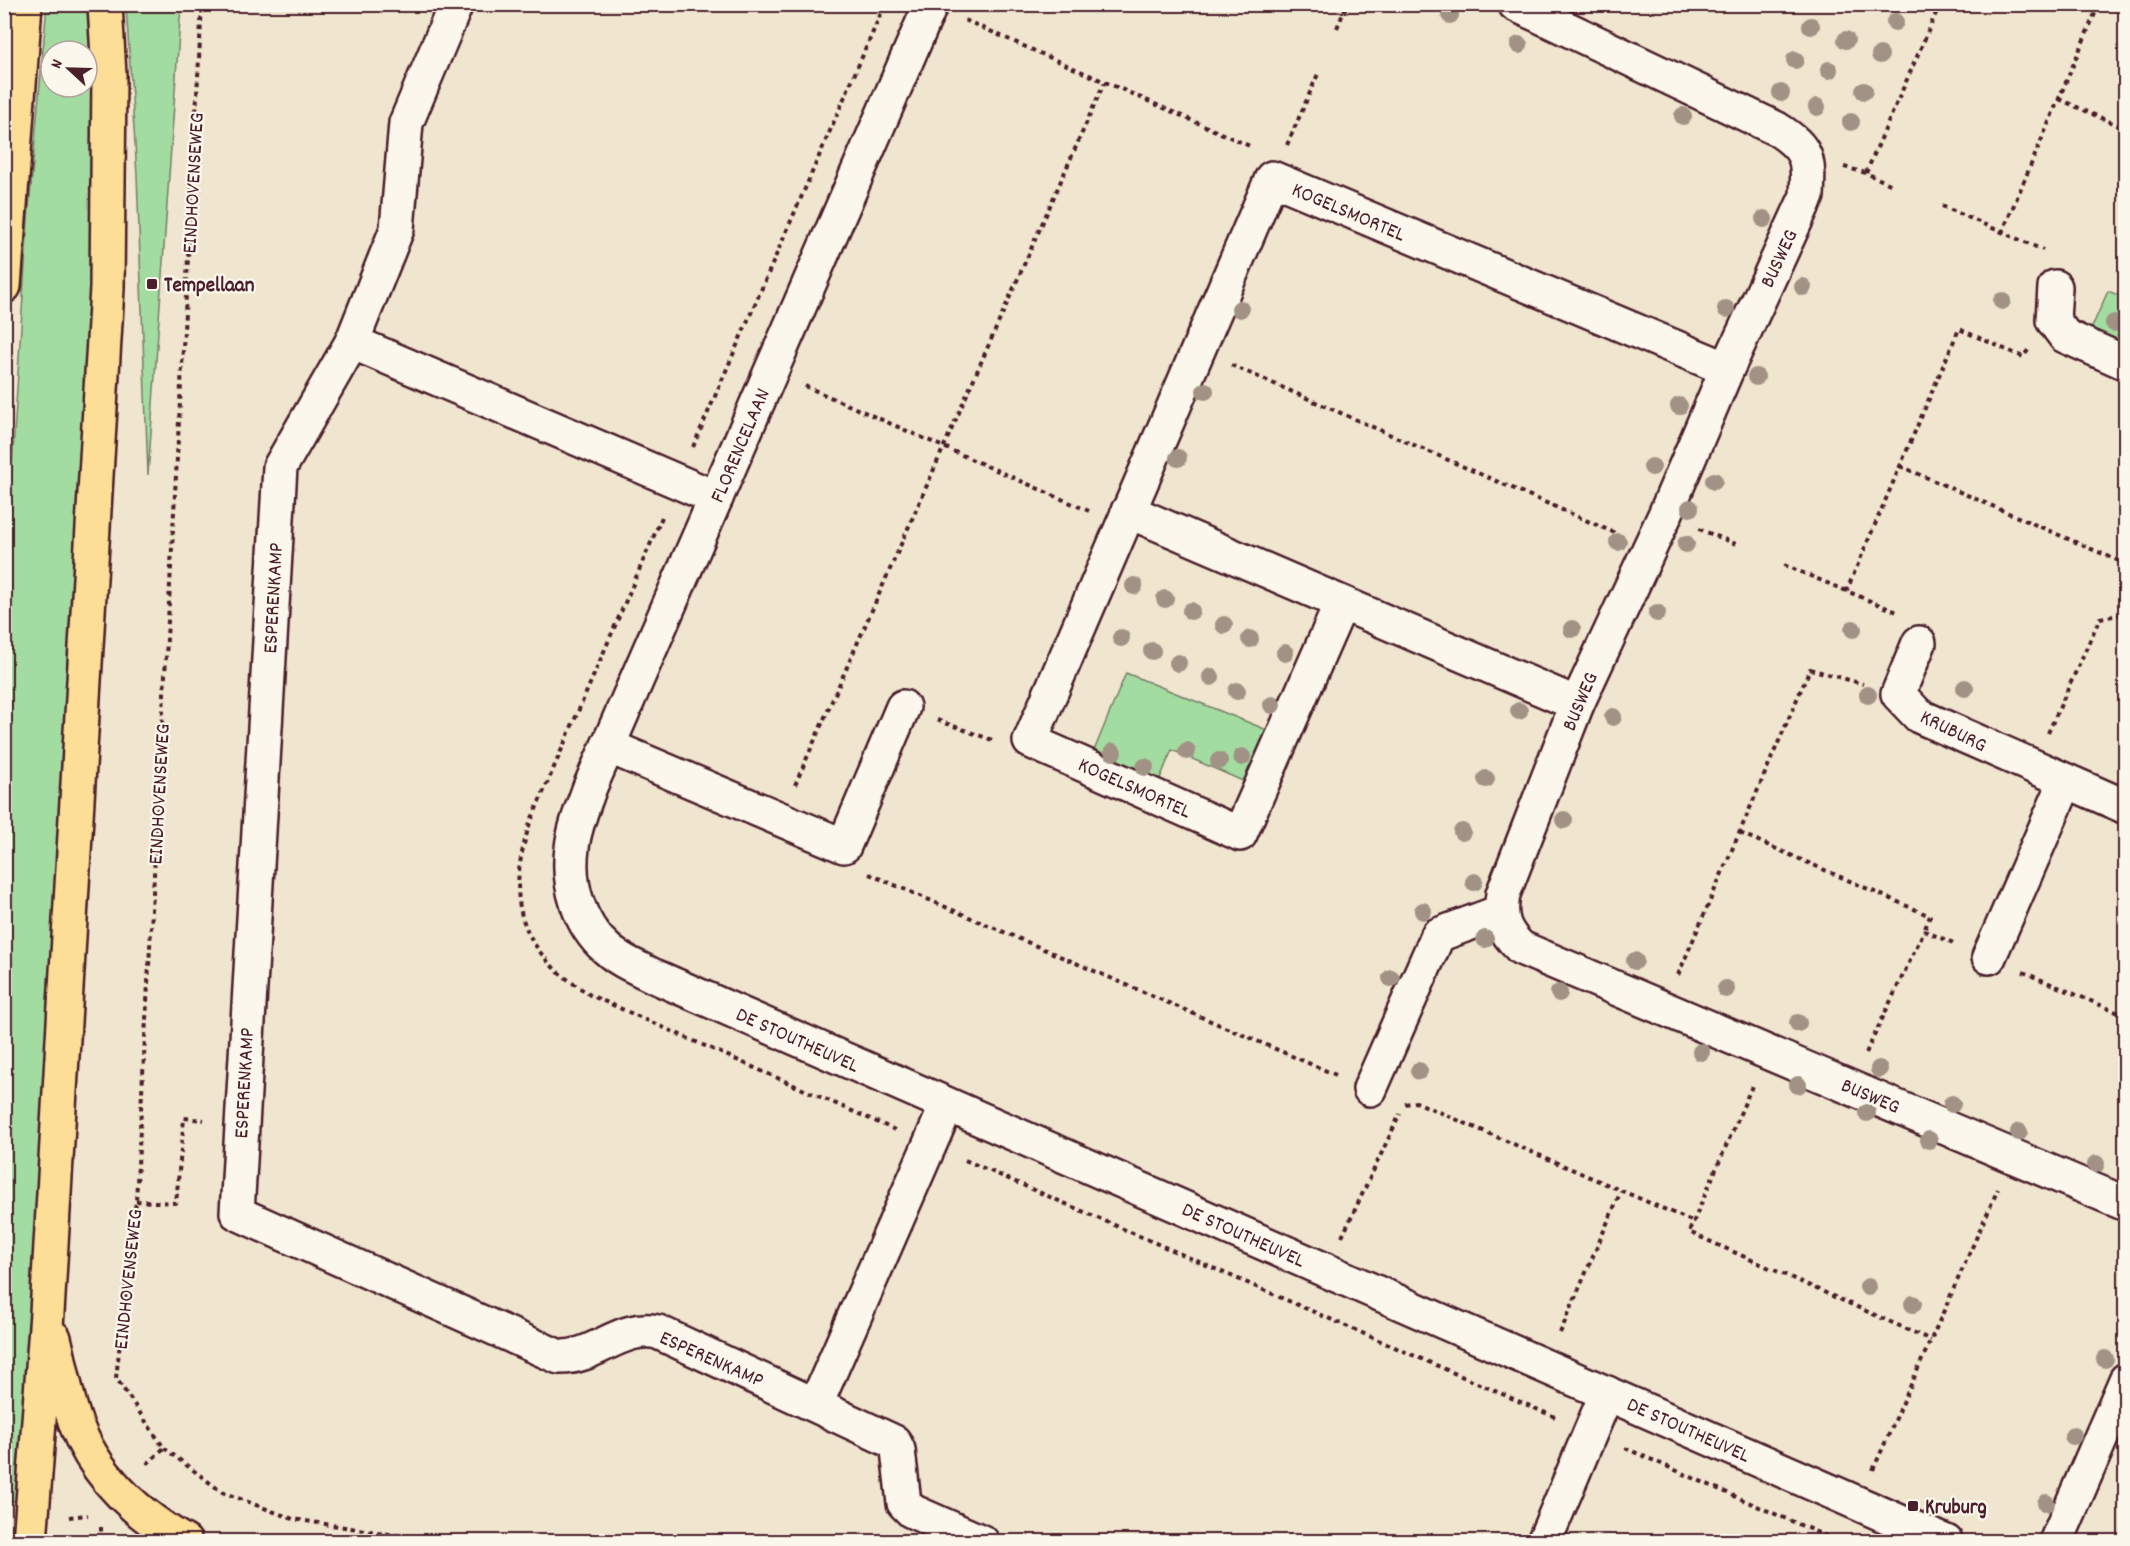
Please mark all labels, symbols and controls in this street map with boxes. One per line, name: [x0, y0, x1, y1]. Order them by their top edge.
north arrow: [39, 39, 99, 99]
text: N: [45, 56, 70, 72]
street label: EINDHOVENSEWEG: [176, 112, 214, 254]
street label: KOGELSMORTEL: [1286, 176, 1410, 251]
street label: BUSWEG: [1754, 225, 1807, 293]
place label: Tempellaan: [164, 272, 255, 302]
marker: Tempellaan: [145, 277, 159, 291]
street label: FLORENCELAAN: [704, 384, 779, 508]
street label: ESPERENKAMP: [257, 542, 293, 654]
street label: BUSWEG: [1556, 668, 1608, 736]
street label: KRUBURG: [1914, 704, 1991, 762]
street label: EINDHOVENSEWEG: [142, 723, 180, 865]
street label: KOGELSMORTEL: [1072, 751, 1195, 828]
street label: DE STOUTHEUVEL: [730, 1001, 864, 1082]
street label: ESPERENKAMP: [228, 1027, 264, 1139]
street label: BUSWEG: [1836, 1072, 1904, 1124]
street label: DE STOUTHEUVEL: [1176, 1196, 1310, 1277]
street label: EINDHOVENSEWEG: [108, 1208, 152, 1351]
street label: ESPERENKAMP: [654, 1324, 768, 1397]
street label: DE STOUTHEUVEL: [1621, 1391, 1755, 1472]
place label: Kruburg: [1925, 1494, 1987, 1524]
marker: Kruburg: [1906, 1499, 1920, 1513]

